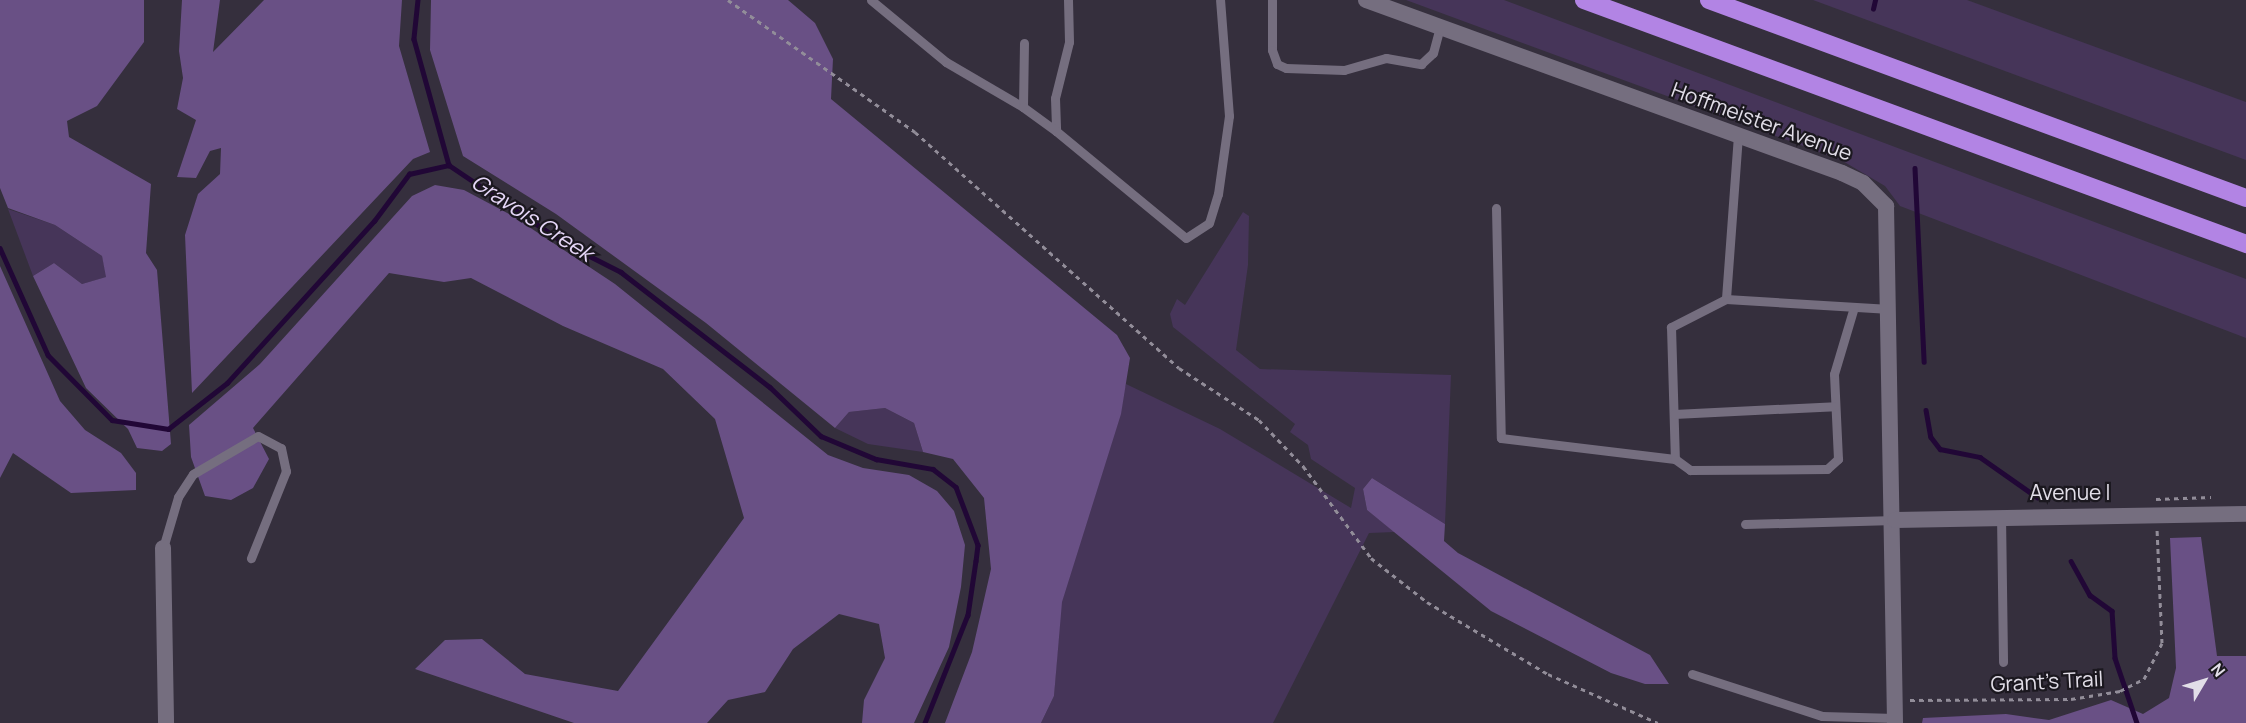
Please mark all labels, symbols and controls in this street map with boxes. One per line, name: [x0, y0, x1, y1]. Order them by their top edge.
street label: Hoffmeister Avenue: [1668, 77, 1856, 165]
water label: Gravois Creek: [466, 169, 598, 267]
street label: Avenue I: [2030, 479, 2110, 505]
north arrow: [2174, 651, 2234, 711]
text: N: [2206, 659, 2230, 681]
street label: Grant's Trail: [1990, 665, 2104, 697]

